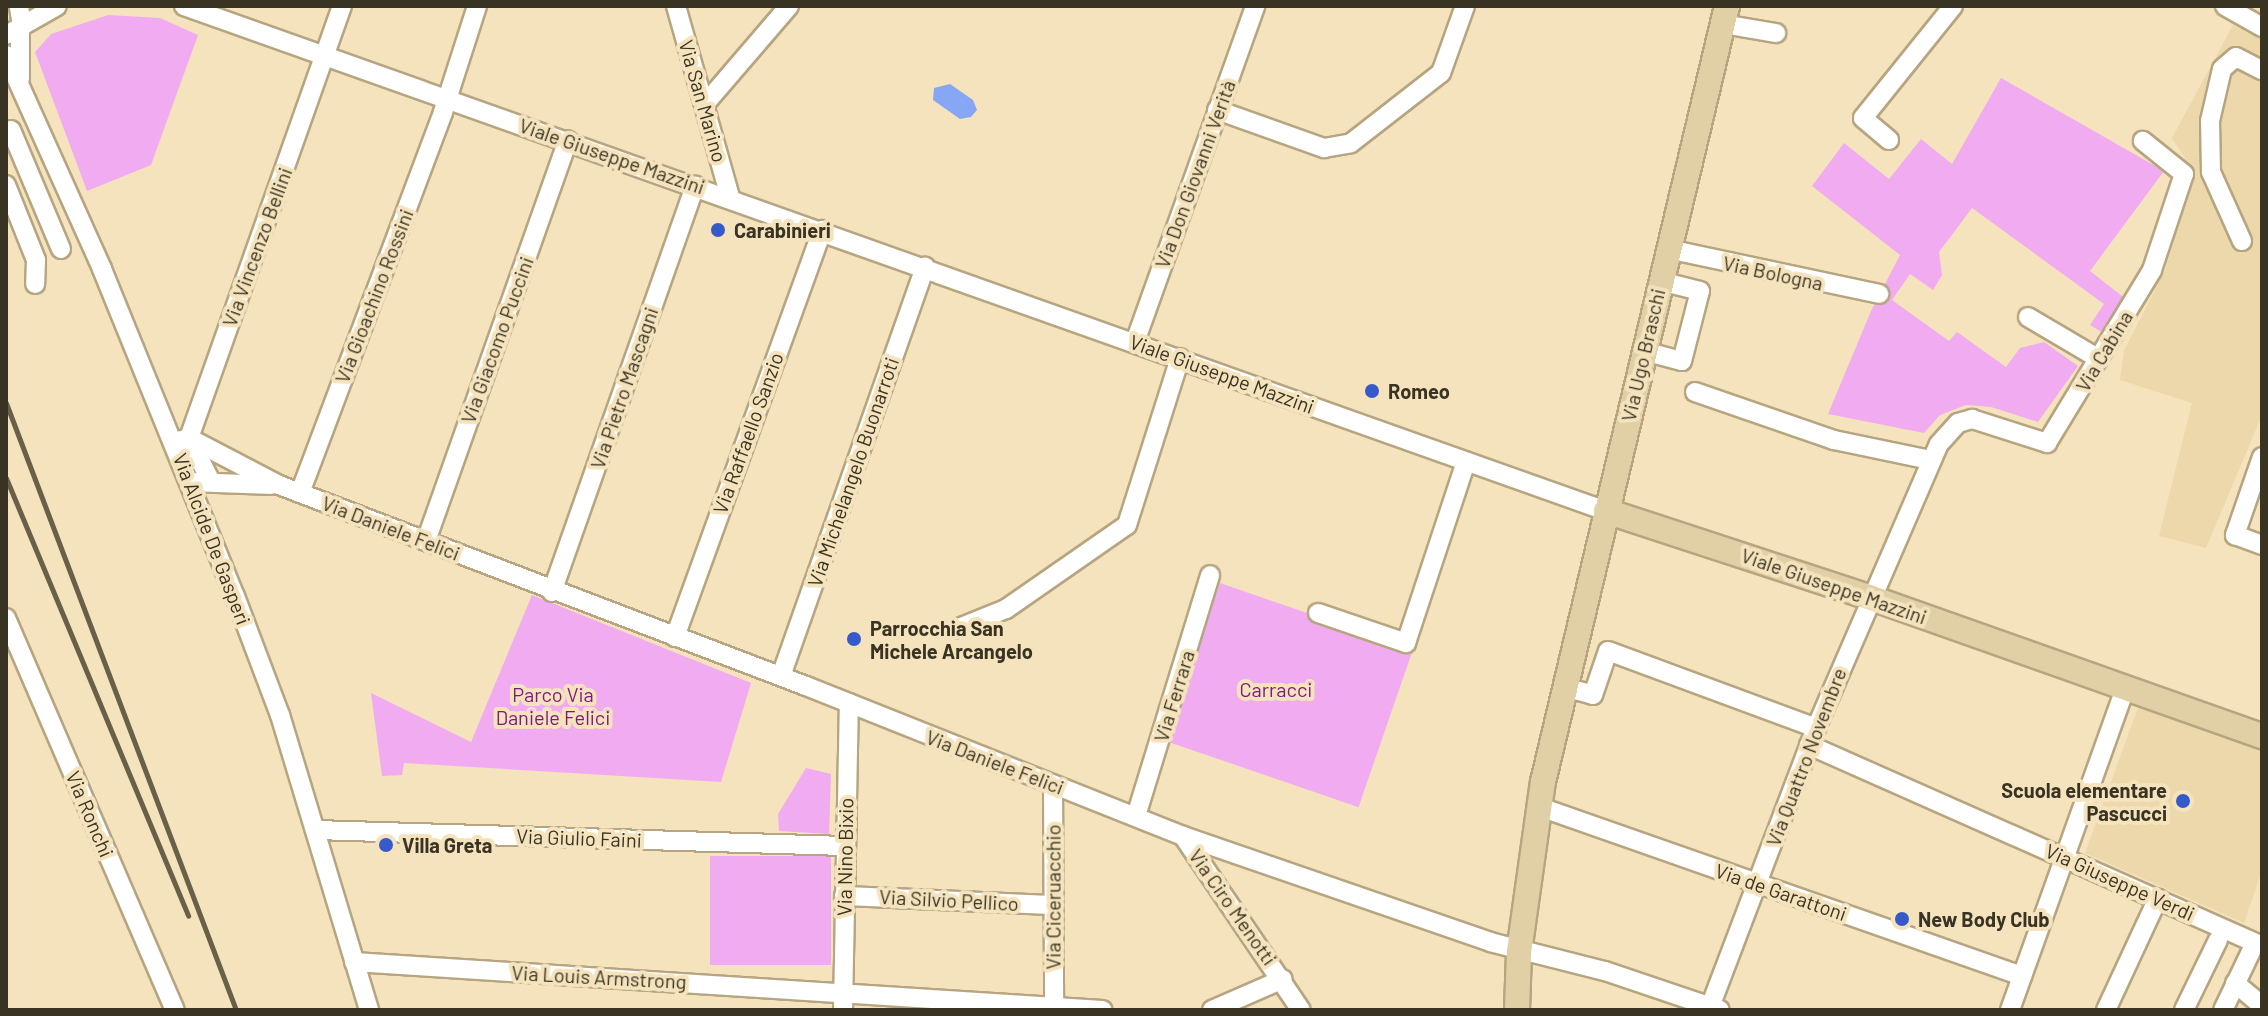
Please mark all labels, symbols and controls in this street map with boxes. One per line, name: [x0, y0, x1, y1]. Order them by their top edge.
street label: Via San Marino: [674, 37, 732, 165]
street label: Via Don Giovanni Verità: [1150, 77, 1240, 271]
street label: Viale Giuseppe Mazzini: [516, 113, 708, 199]
street label: Via Vincenzo Bellini: [217, 164, 297, 330]
street label: Via Gioachino Rossini: [330, 206, 418, 386]
place label: Carabinieri: [734, 218, 831, 242]
marker: Carabinieri: [709, 221, 727, 239]
street label: Via Bologna: [1721, 251, 1825, 295]
street label: Via Giacomo Puccini: [456, 253, 538, 427]
street label: Via Ugo Braschi: [1616, 286, 1670, 424]
street label: Via Pietro Mascagni: [585, 304, 663, 472]
street label: Via Cabina: [2070, 306, 2138, 396]
street label: Viale Giuseppe Mazzini: [1126, 329, 1318, 419]
street label: Via Raffaello Sanzio: [708, 349, 788, 517]
street label: Via Michelangelo Buonarroti: [802, 354, 904, 590]
place label: Romeo: [1388, 379, 1450, 403]
marker: Romeo: [1363, 382, 1381, 400]
street label: Via Alcide De Gasperi: [168, 450, 256, 628]
street label: Via Daniele Felici: [319, 491, 463, 565]
street label: Viale Giuseppe Mazzini: [1738, 543, 1930, 629]
place label: Parrocchia San Michele Arcangelo: [870, 616, 1033, 663]
marker: Parrocchia San Michele Arcangelo: [845, 630, 863, 648]
street label: Via Ferrara: [1149, 647, 1199, 745]
street label: Via Quattro Novembre: [1761, 664, 1851, 850]
park label: Carracci: [1240, 677, 1312, 701]
park label: Parco Via Daniele Felici: [496, 683, 610, 730]
street label: Via Daniele Felici: [923, 725, 1067, 799]
street label: Via Ronchi: [61, 767, 119, 861]
place label: Scuola elementare Pascucci: [2001, 778, 2167, 825]
marker: Scuola elementare Pascucci: [2174, 792, 2192, 810]
street label: Via Nino Bixio: [832, 798, 858, 916]
street label: Via Giulio Faini: [516, 824, 642, 852]
street label: Via Ciceruacchio: [1041, 824, 1065, 970]
place label: Villa Greta: [402, 833, 492, 857]
marker: Villa Greta: [377, 836, 395, 854]
street label: Via Giuseppe Verdi: [2042, 838, 2198, 926]
street label: Via Ciro Menotti: [1184, 844, 1282, 970]
street label: Via de Garattoni: [1712, 858, 1850, 926]
street label: Via Silvio Pellico: [879, 884, 1019, 916]
place label: New Body Club: [1918, 907, 2050, 931]
marker: New Body Club: [1893, 910, 1911, 928]
street label: Via Louis Armstrong: [511, 960, 687, 994]

